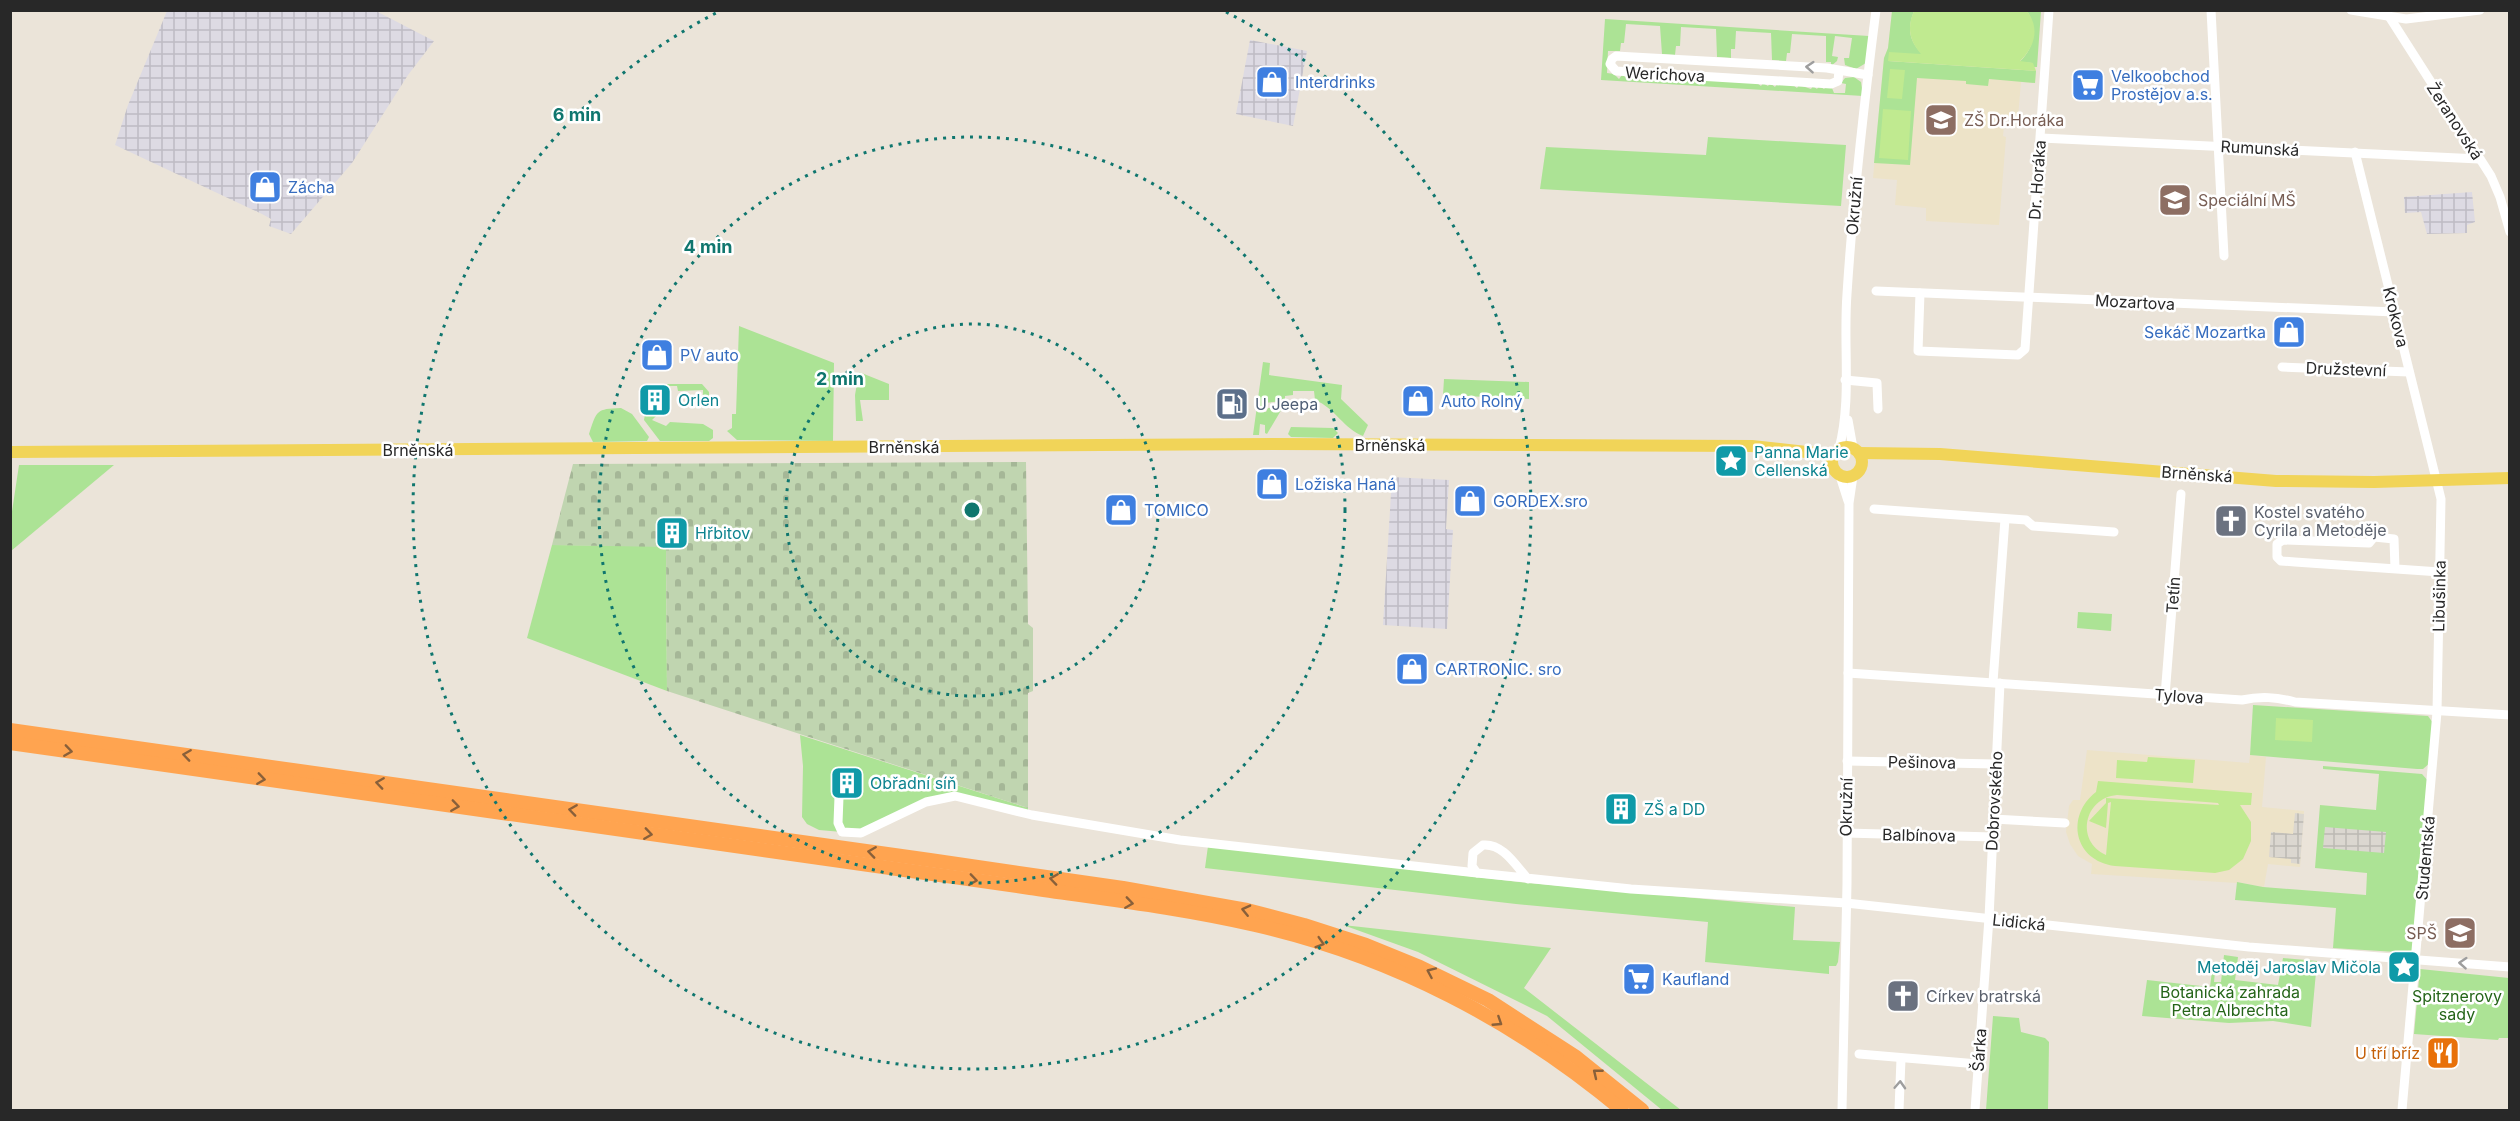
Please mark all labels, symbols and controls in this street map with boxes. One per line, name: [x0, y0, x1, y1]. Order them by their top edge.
one-way arrow: [1806, 61, 1815, 74]
street label: Werichova: [1624, 62, 1706, 86]
shop icon: Interdrinks: [1254, 64, 1290, 100]
place label: Velkoobchod Prostějov a.s.: [2111, 66, 2213, 104]
supermarket icon: Velkoobchod Prostějov a.s.: [2070, 67, 2106, 103]
place label: Interdrinks: [1295, 72, 1376, 92]
street label: Žeranovská: [2423, 79, 2487, 163]
school or university icon: ZŠ Dr.Horáka: [1923, 102, 1959, 138]
text: 6 min: [553, 104, 601, 125]
place label: ZŠ Dr.Horáka: [1964, 110, 2064, 130]
street label: Rumunská: [2220, 136, 2300, 160]
street label: Dr. Horáka: [2024, 139, 2050, 221]
shop icon: Zácha: [247, 169, 283, 205]
street label: Okružní: [1841, 176, 1867, 236]
place label: Zácha: [288, 177, 335, 197]
school or university icon: Speciální MŠ: [2157, 182, 2193, 218]
place label: Speciální MŠ: [2198, 190, 2296, 210]
text: 4 min: [684, 236, 732, 257]
street label: Krokova: [2379, 285, 2413, 349]
street label: Mozartova: [2094, 290, 2176, 314]
shop icon: Sekáč Mozartka: [2271, 314, 2307, 350]
place label: Sekáč Mozartka: [2144, 322, 2266, 342]
shop icon: PV auto: [639, 337, 675, 373]
place label: PV auto: [680, 345, 739, 365]
street label: Družstevní: [2305, 358, 2387, 380]
text: 2 min: [816, 368, 864, 389]
building icon: Orlen: [637, 382, 673, 418]
shop icon: Auto Rolný: [1400, 383, 1436, 419]
fuel station icon: U Jeepa: [1214, 386, 1250, 422]
place label: Orlen: [678, 390, 719, 410]
place label: Auto Rolný: [1441, 391, 1522, 411]
place label: U Jeepa: [1255, 394, 1318, 414]
street label: Brněnská: [1354, 435, 1426, 455]
street label: Brněnská: [868, 437, 940, 457]
street label: Brněnská: [382, 440, 454, 460]
place label: Panna Marie Cellenská: [1754, 442, 1849, 480]
place icon: Panna Marie Cellenská: [1713, 443, 1749, 479]
street label: Brněnská: [2161, 462, 2233, 486]
shop icon: Ložiska Haná: [1254, 466, 1290, 502]
place label: Ložiska Haná: [1295, 474, 1396, 494]
shop icon: GORDEX.sro: [1452, 483, 1488, 519]
place label: GORDEX.sro: [1493, 491, 1588, 511]
shop icon: TOMICO: [1103, 492, 1139, 528]
centre of rings: [962, 500, 982, 520]
place label: TOMICO: [1144, 500, 1209, 520]
place label: Kostel svatého Cyrila a Metoděje: [2254, 502, 2386, 540]
church icon: Kostel svatého Cyrila a Metoděje: [2213, 503, 2249, 539]
building icon: Hřbitov: [654, 515, 690, 551]
place label: Hřbitov: [695, 523, 750, 543]
street label: Libušinka: [2428, 560, 2450, 632]
street label: Tetín: [2162, 576, 2184, 614]
shop icon: CARTRONIC. sro: [1394, 651, 1430, 687]
place label: CARTRONIC. sro: [1435, 659, 1562, 679]
street label: Tylova: [2154, 684, 2204, 708]
one-way arrow: [64, 745, 73, 757]
one-way arrow: [183, 750, 192, 762]
street label: Dobrovského: [1981, 750, 2007, 852]
street label: Pešinova: [1888, 751, 1956, 773]
building icon: Obřadní síň: [829, 765, 865, 801]
one-way arrow: [257, 772, 266, 784]
place label: Obřadní síň: [870, 773, 956, 793]
one-way arrow: [376, 777, 385, 789]
street label: Okružní: [1835, 777, 1857, 837]
building icon: ZŠ a DD: [1603, 791, 1639, 827]
place label: ZŠ a DD: [1644, 799, 1705, 819]
one-way arrow: [450, 800, 459, 812]
one-way arrow: [569, 805, 578, 817]
street label: Studentská: [2411, 815, 2439, 901]
street label: Balbínova: [1882, 824, 1956, 846]
one-way arrow: [643, 827, 652, 839]
one-way arrow: [867, 847, 876, 859]
one-way arrow: [1049, 873, 1059, 885]
one-way arrow: [968, 874, 977, 886]
one-way arrow: [1125, 896, 1134, 908]
one-way arrow: [1242, 905, 1252, 918]
street label: Lidická: [1991, 909, 2047, 935]
school or university icon: SPŠ: [2442, 915, 2478, 951]
place label: SPŠ: [2406, 923, 2437, 943]
one-way arrow: [1314, 936, 1325, 948]
place icon: Metoděj Jaroslav Mičola: [2386, 949, 2422, 985]
place label: Metoděj Jaroslav Mičola: [2197, 957, 2381, 977]
one-way arrow: [2458, 957, 2467, 970]
supermarket icon: Kaufland: [1621, 961, 1657, 997]
one-way arrow: [1426, 967, 1437, 979]
place label: Kaufland: [1662, 969, 1729, 989]
church icon: Církev bratrská: [1885, 978, 1921, 1014]
park label: Botanická zahrada Petra Albrechta: [2160, 982, 2300, 1020]
place label: Církev bratrská: [1926, 986, 2041, 1006]
park label: Spitznerovy sady: [2412, 986, 2502, 1024]
one-way arrow: [1491, 1015, 1502, 1026]
street label: Šárka: [1968, 1028, 1990, 1072]
restaurant icon: U tří bříz: [2425, 1035, 2461, 1071]
place label: U tří bříz: [2355, 1043, 2420, 1063]
one-way arrow: [1593, 1070, 1604, 1081]
one-way arrow: [1894, 1080, 1907, 1089]

